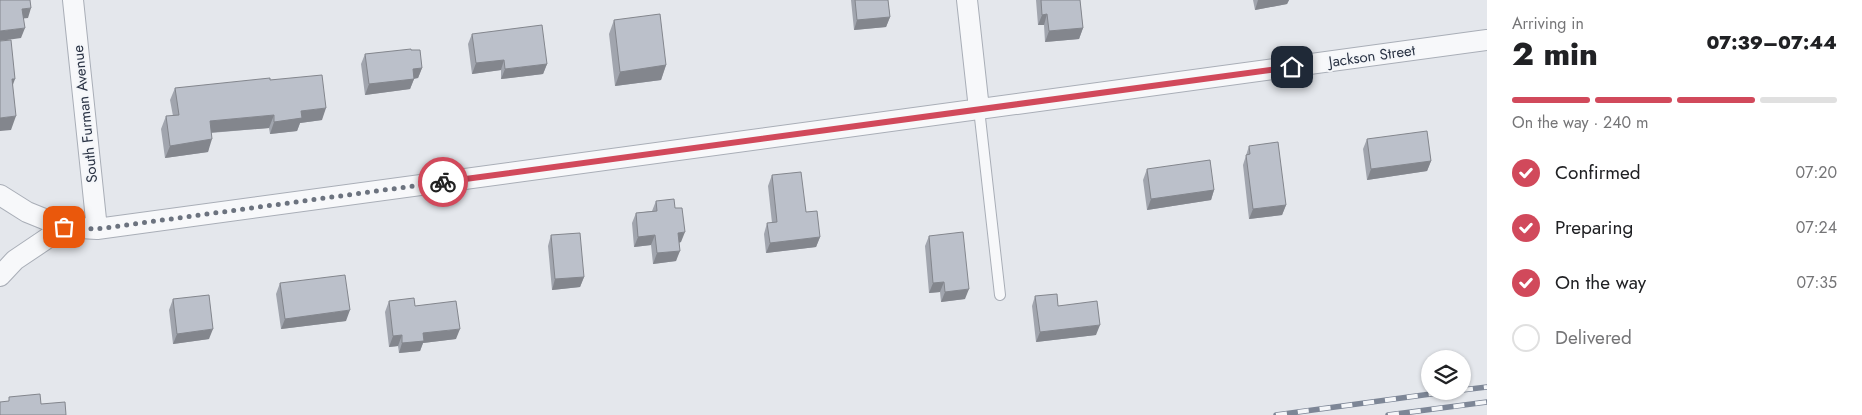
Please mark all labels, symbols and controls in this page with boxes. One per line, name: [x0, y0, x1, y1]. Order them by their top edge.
text: Arriving in: [1512, 12, 1584, 35]
text: 07:39–07:44: [1706, 29, 1837, 56]
text: 2 min: [1512, 31, 1598, 77]
street label: Jackson Street: [1325, 39, 1417, 73]
street label: South Furman Avenue: [67, 44, 103, 184]
pin: [1271, 46, 1313, 88]
icon: home: [1278, 53, 1306, 81]
text: On the way · 240 m: [1512, 111, 1648, 134]
courier: [418, 157, 468, 207]
icon: check: [1512, 159, 1540, 187]
text: Confirmed: [1555, 159, 1641, 186]
text: 07:20: [1795, 161, 1837, 184]
icon: bike: [429, 168, 457, 196]
pin: [43, 206, 85, 248]
icon: bag: [50, 213, 78, 241]
icon: check: [1512, 214, 1540, 242]
text: Preparing: [1555, 214, 1633, 241]
text: 07:24: [1796, 216, 1837, 239]
icon: check: [1512, 269, 1540, 297]
text: On the way: [1555, 269, 1646, 296]
text: 07:35: [1796, 271, 1837, 294]
text: Delivered: [1555, 324, 1632, 351]
map controls: [1421, 350, 1471, 400]
button: layers: [1421, 350, 1471, 400]

